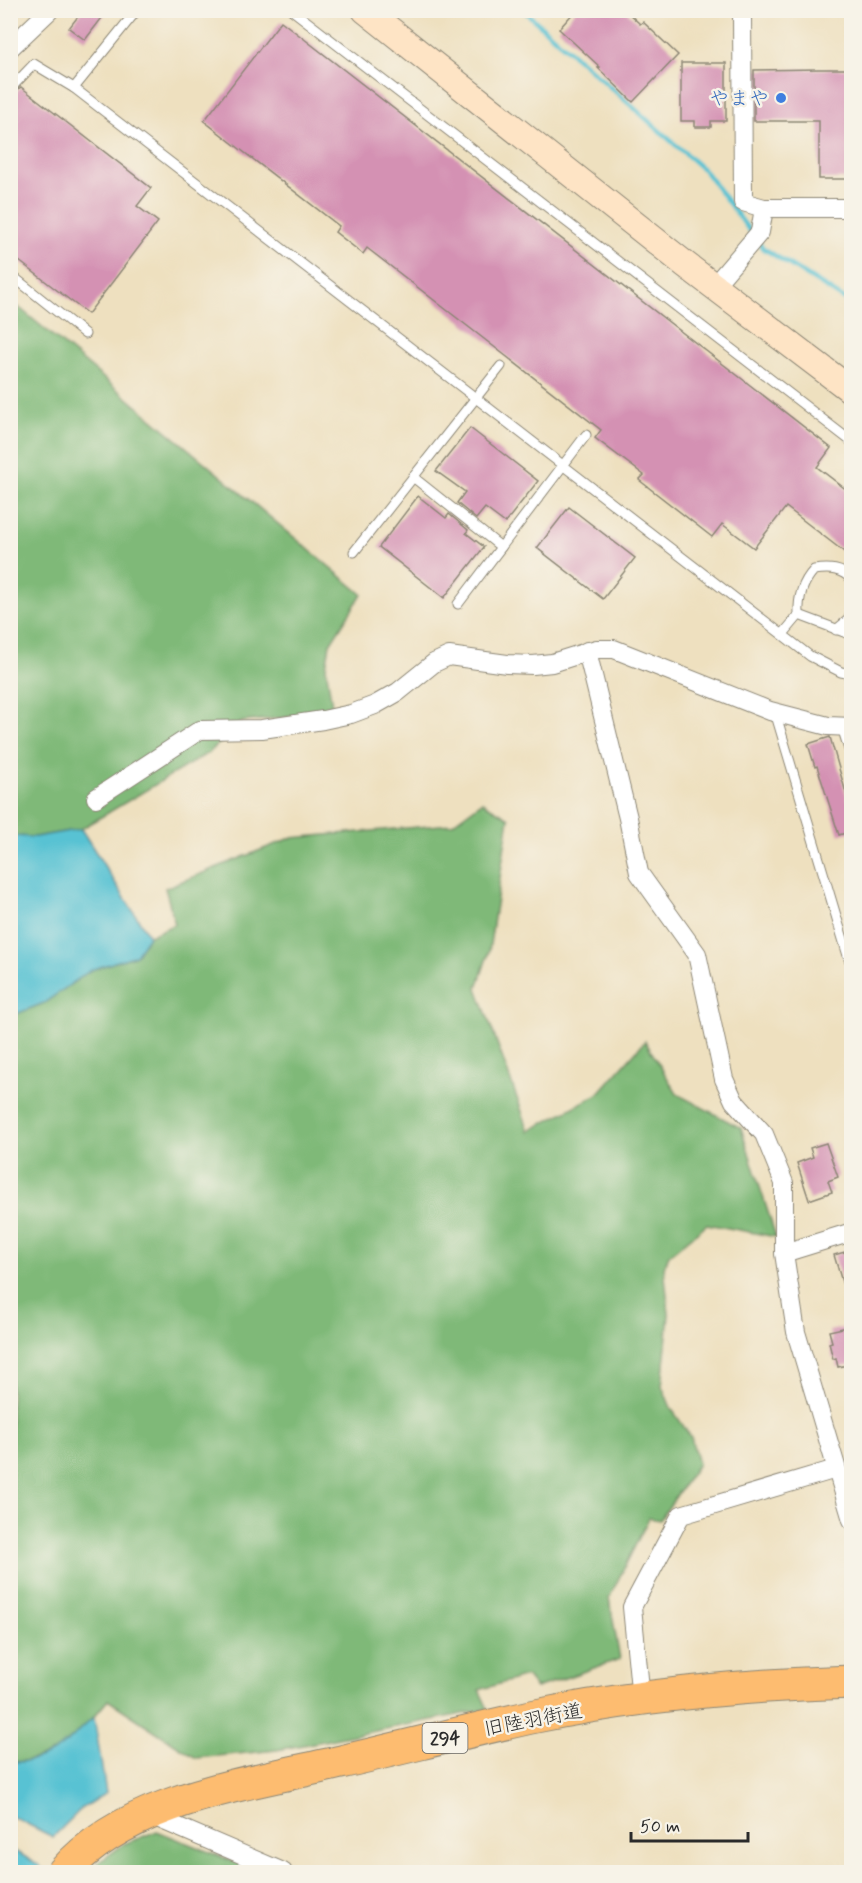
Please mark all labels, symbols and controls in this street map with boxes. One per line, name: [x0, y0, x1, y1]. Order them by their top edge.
place label: やまや: [709, 86, 769, 113]
marker: やまや: [774, 91, 788, 105]
street label: 旧陸羽街道: [482, 1698, 585, 1743]
road number: 294: [422, 1723, 468, 1753]
scale bar: [631, 1805, 748, 1843]
text: 50 m: [640, 1815, 680, 1839]

